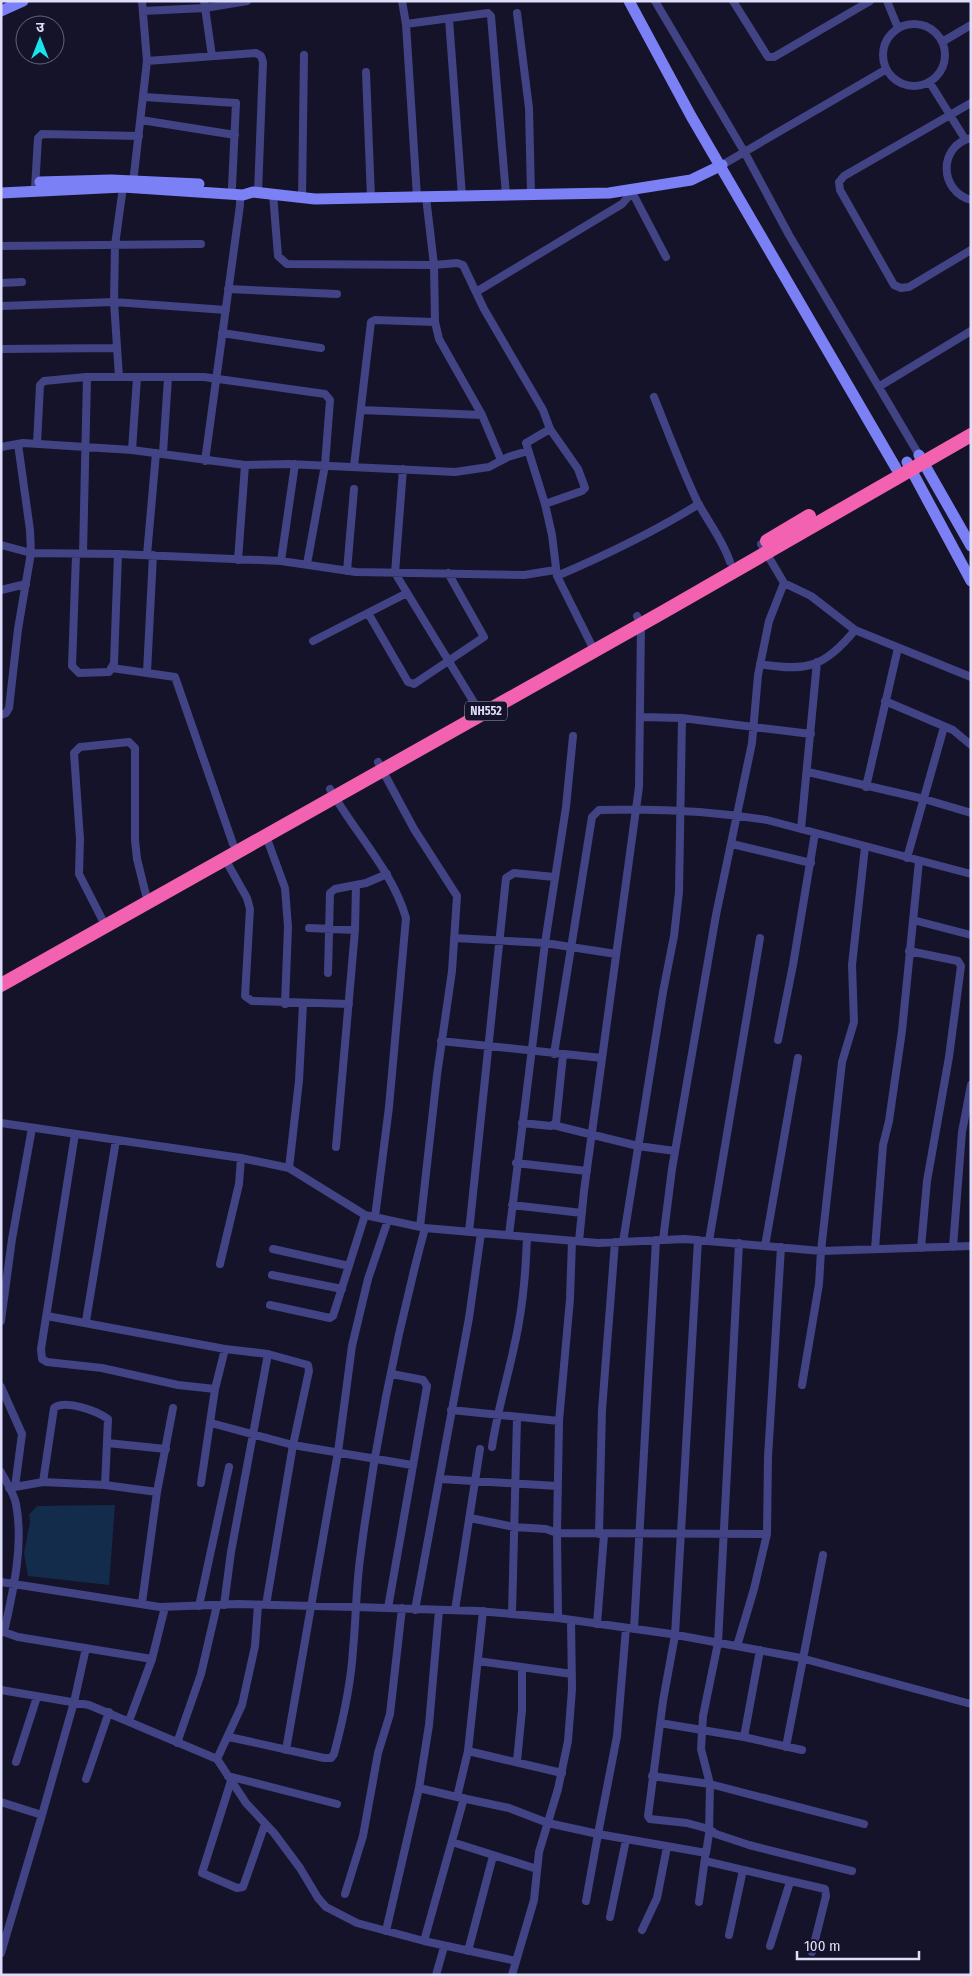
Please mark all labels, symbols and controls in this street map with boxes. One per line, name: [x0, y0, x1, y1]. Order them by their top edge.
north arrow: [15, 15, 65, 65]
text: उ: [36, 19, 45, 36]
road number: NH552: [465, 701, 507, 720]
scale bar: [797, 1928, 920, 1960]
text: 100 m: [804, 1937, 841, 1955]

